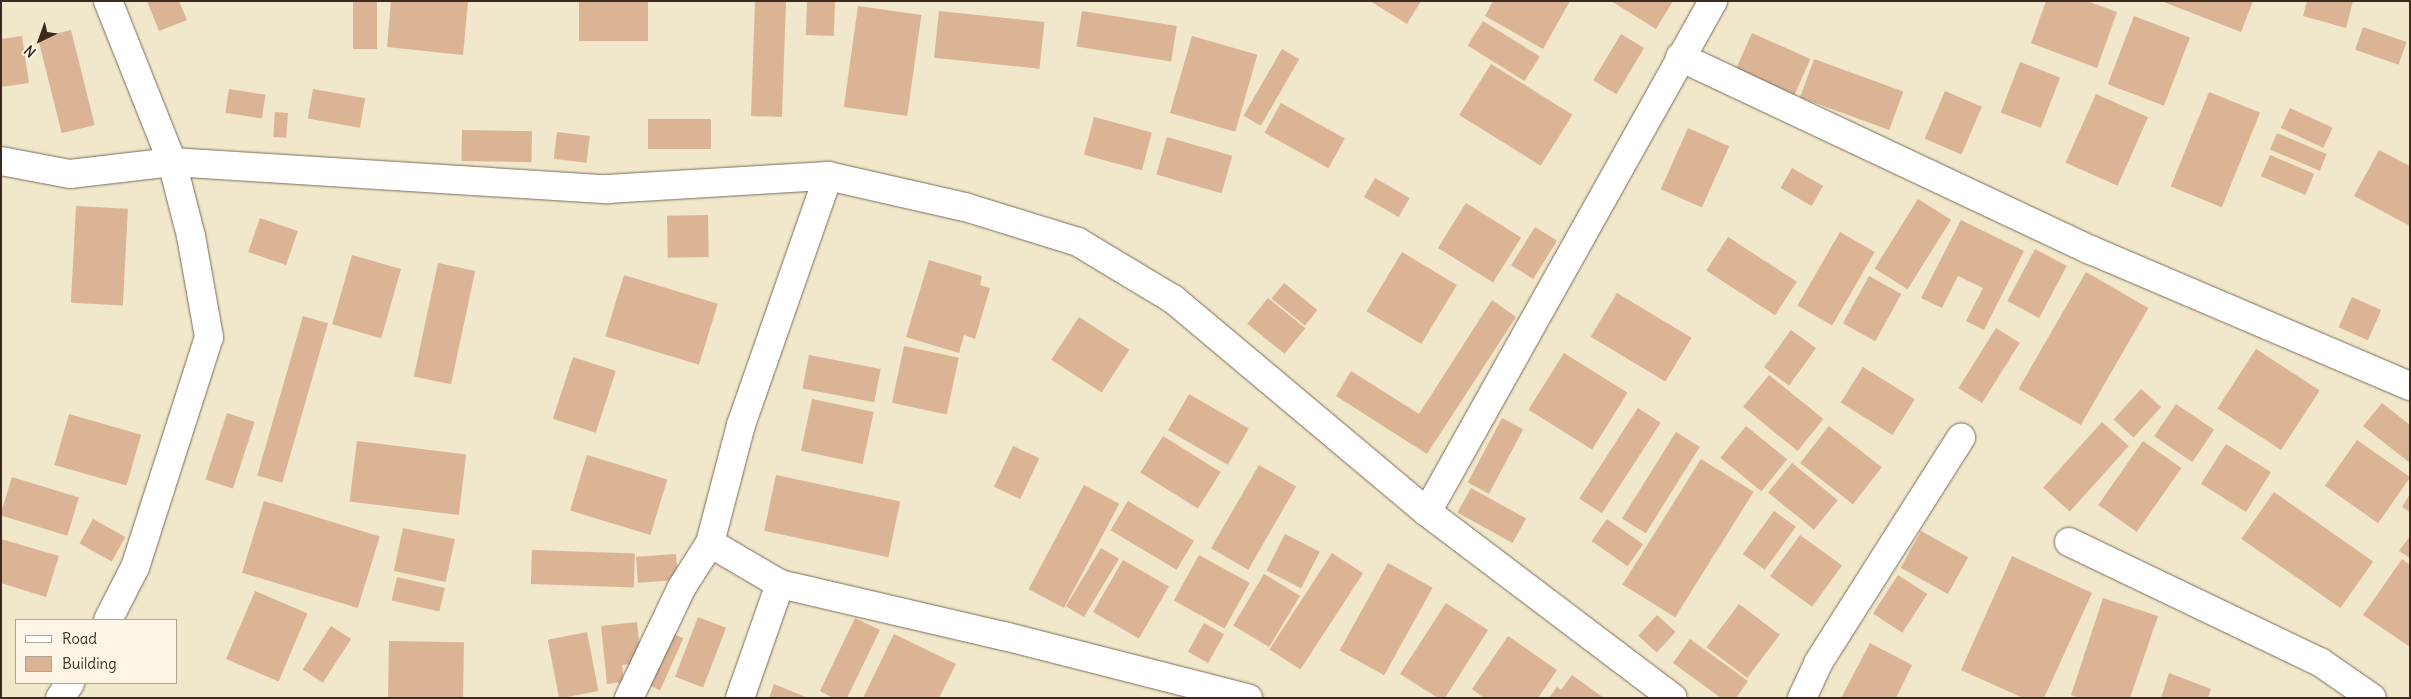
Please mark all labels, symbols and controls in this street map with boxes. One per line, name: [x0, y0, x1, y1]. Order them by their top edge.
north arrow: [15, 15, 65, 65]
text: N: [20, 41, 40, 61]
legend: [15, 619, 178, 684]
text: Road: [62, 629, 97, 648]
text: Building: [62, 654, 117, 673]

